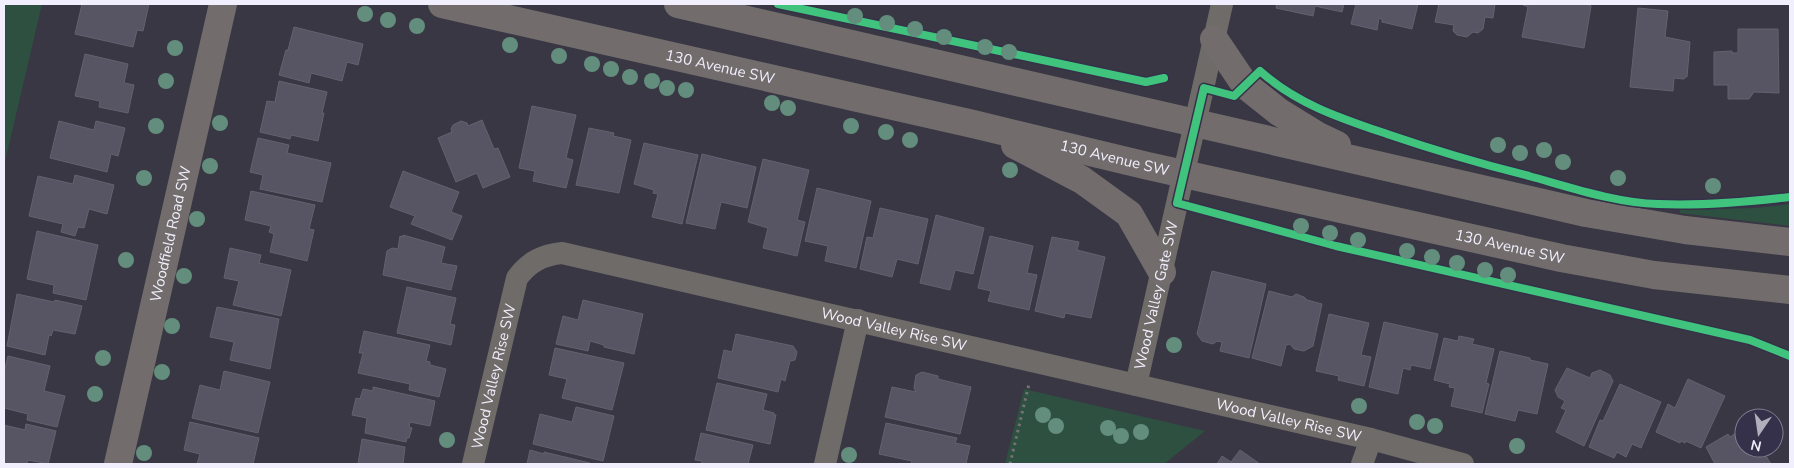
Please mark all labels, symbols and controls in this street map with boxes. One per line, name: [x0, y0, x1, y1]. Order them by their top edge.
street label: 130 Avenue SW: [663, 45, 777, 89]
street label: 130 Avenue SW: [1058, 135, 1171, 181]
street label: Woodfield Road SW: [145, 164, 196, 304]
street label: Wood Valley Gate SW: [1130, 218, 1183, 372]
street label: 130 Avenue SW: [1453, 225, 1567, 269]
street label: Wood Valley Rise SW: [467, 301, 521, 451]
street label: Wood Valley Rise SW: [819, 303, 969, 356]
street label: Wood Valley Rise SW: [1214, 394, 1364, 447]
north arrow: [1734, 408, 1784, 458]
text: N: [1749, 435, 1763, 456]

